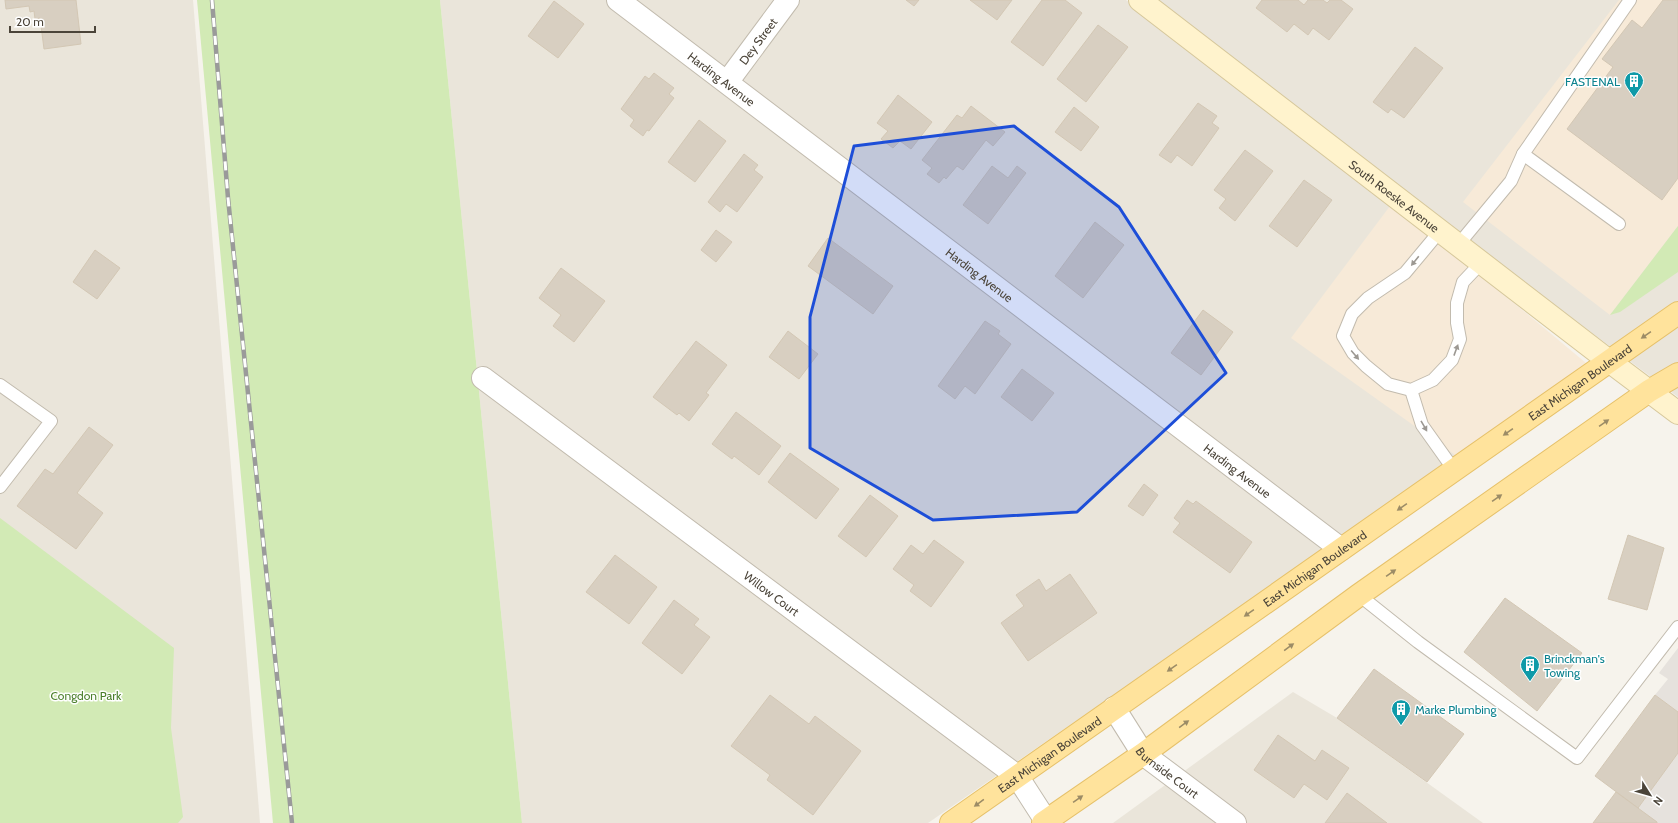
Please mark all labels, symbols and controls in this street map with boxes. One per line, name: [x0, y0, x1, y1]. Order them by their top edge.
scale bar: [10, 8, 95, 34]
text: 20 m: [16, 14, 44, 29]
street label: Dey Street: [736, 15, 780, 67]
street label: Harding Avenue: [685, 48, 758, 109]
building icon: FASTENAL: [1623, 70, 1645, 98]
place label: FASTENAL: [1565, 74, 1620, 89]
street label: South Roeske Avenue: [1346, 156, 1443, 235]
street label: Harding Avenue: [943, 244, 1016, 305]
one-way arrow: [1410, 255, 1419, 266]
one-way arrow: [1641, 331, 1651, 339]
street label: East Michigan Boulevard: [1525, 341, 1634, 423]
one-way arrow: [1453, 344, 1459, 356]
one-way arrow: [1351, 350, 1360, 360]
one-way arrow: [1598, 419, 1609, 427]
one-way arrow: [1421, 420, 1428, 432]
one-way arrow: [1503, 428, 1513, 436]
street label: Harding Avenue: [1201, 440, 1274, 501]
one-way arrow: [1492, 494, 1503, 502]
one-way arrow: [1396, 503, 1407, 511]
street label: East Michigan Boulevard: [1260, 527, 1369, 609]
street label: Willow Court: [741, 568, 802, 619]
one-way arrow: [1386, 569, 1397, 577]
one-way arrow: [1244, 609, 1255, 617]
one-way arrow: [1283, 643, 1294, 651]
place label: Brinckman's Towing: [1544, 651, 1605, 680]
building icon: Brinckman's Towing: [1519, 654, 1541, 682]
one-way arrow: [1166, 664, 1177, 672]
park label: Congdon Park: [51, 688, 122, 703]
building icon: Marke Plumbing: [1390, 698, 1412, 726]
place label: Marke Plumbing: [1415, 702, 1498, 717]
street label: East Michigan Boulevard: [995, 713, 1104, 796]
one-way arrow: [1179, 720, 1189, 728]
street label: Burnside Court: [1133, 744, 1202, 801]
north arrow: [1630, 775, 1670, 815]
text: N: [1650, 794, 1666, 808]
one-way arrow: [1072, 795, 1083, 803]
one-way arrow: [974, 799, 985, 807]

